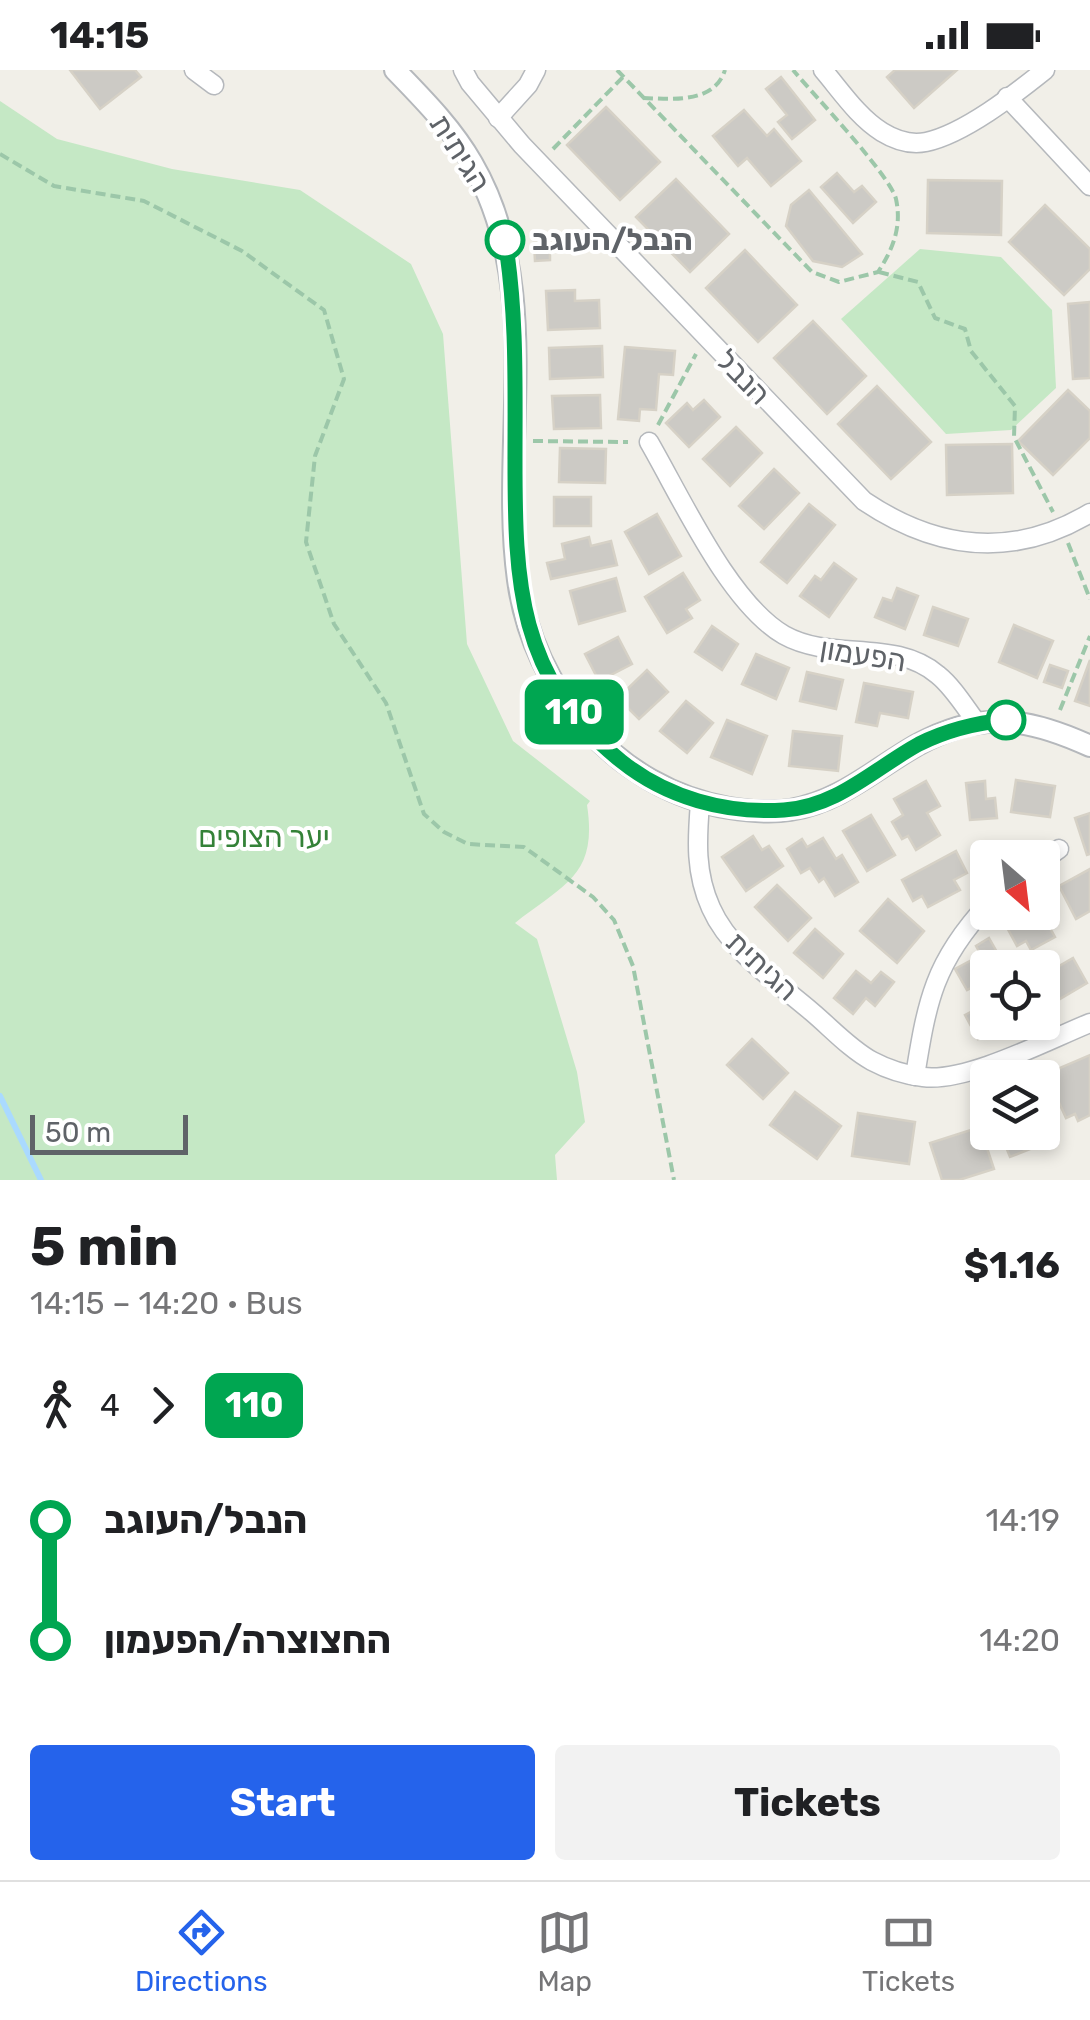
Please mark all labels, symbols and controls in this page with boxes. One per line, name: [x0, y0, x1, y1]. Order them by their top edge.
text: 14:15: [50, 12, 149, 58]
street label: הגיתית: [422, 107, 498, 199]
marker: הנבל/העוגב: [486, 221, 524, 259]
place label: הנבל/העוגב: [532, 222, 693, 258]
street label: הנבל: [708, 342, 778, 412]
street label: הפעמון: [817, 630, 909, 680]
line badge: 110: [516, 680, 632, 744]
text: 110: [545, 691, 603, 733]
unlabelled marker: [987, 701, 1025, 739]
park label: יער הצופים: [198, 819, 330, 855]
north arrow: [970, 840, 1060, 930]
map controls: [970, 840, 1060, 1150]
street label: הגיתית: [718, 924, 806, 1008]
button: locate: [970, 950, 1060, 1040]
button: layers: [970, 1060, 1060, 1150]
scale bar: [30, 1110, 188, 1154]
text: 50 m: [45, 1116, 111, 1149]
text: 5 min: [30, 1214, 179, 1279]
text: $1.16: [964, 1242, 1060, 1288]
text: 14:15 – 14:20 · Bus: [30, 1284, 303, 1322]
icon: walk: [30, 1378, 85, 1433]
icon: forward: [135, 1378, 190, 1433]
text: 110: [225, 1384, 283, 1426]
text: 4: [100, 1386, 120, 1424]
text: הנבל/העוגב: [104, 1497, 307, 1543]
text: 14:19: [986, 1501, 1060, 1539]
text: החצוצרה/הפעמון: [104, 1617, 391, 1663]
text: 14:20: [979, 1621, 1060, 1659]
button: Start: [30, 1745, 535, 1860]
button: Tickets: [555, 1745, 1060, 1860]
tab: Directions: [135, 1905, 268, 1998]
tab: Map: [537, 1905, 592, 1998]
tab: Tickets: [862, 1905, 955, 1998]

